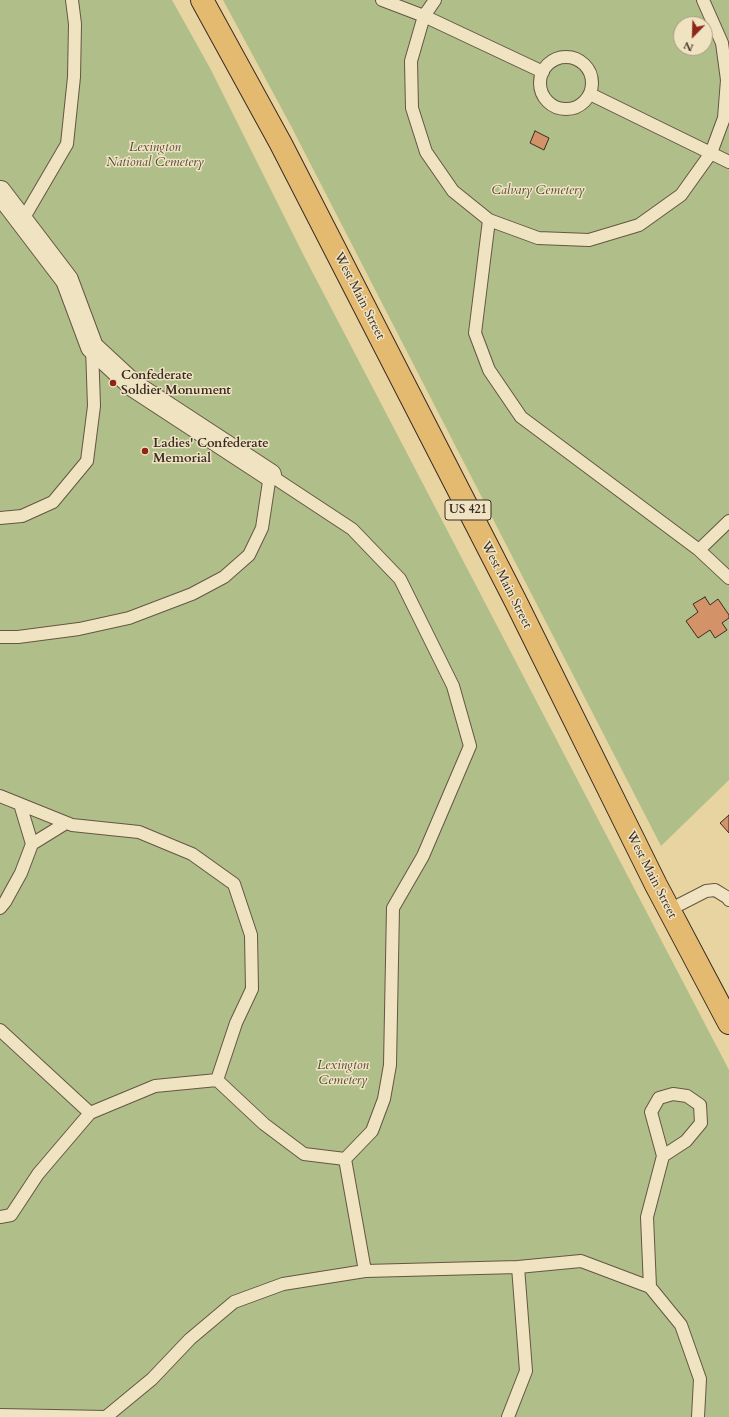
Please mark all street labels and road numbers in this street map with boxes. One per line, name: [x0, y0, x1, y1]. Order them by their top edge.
street label: West Main Street: [330, 250, 388, 342]
road number: US 421: [445, 500, 491, 520]
street label: West Main Street: [477, 539, 535, 631]
street label: West Main Street: [622, 829, 680, 921]

